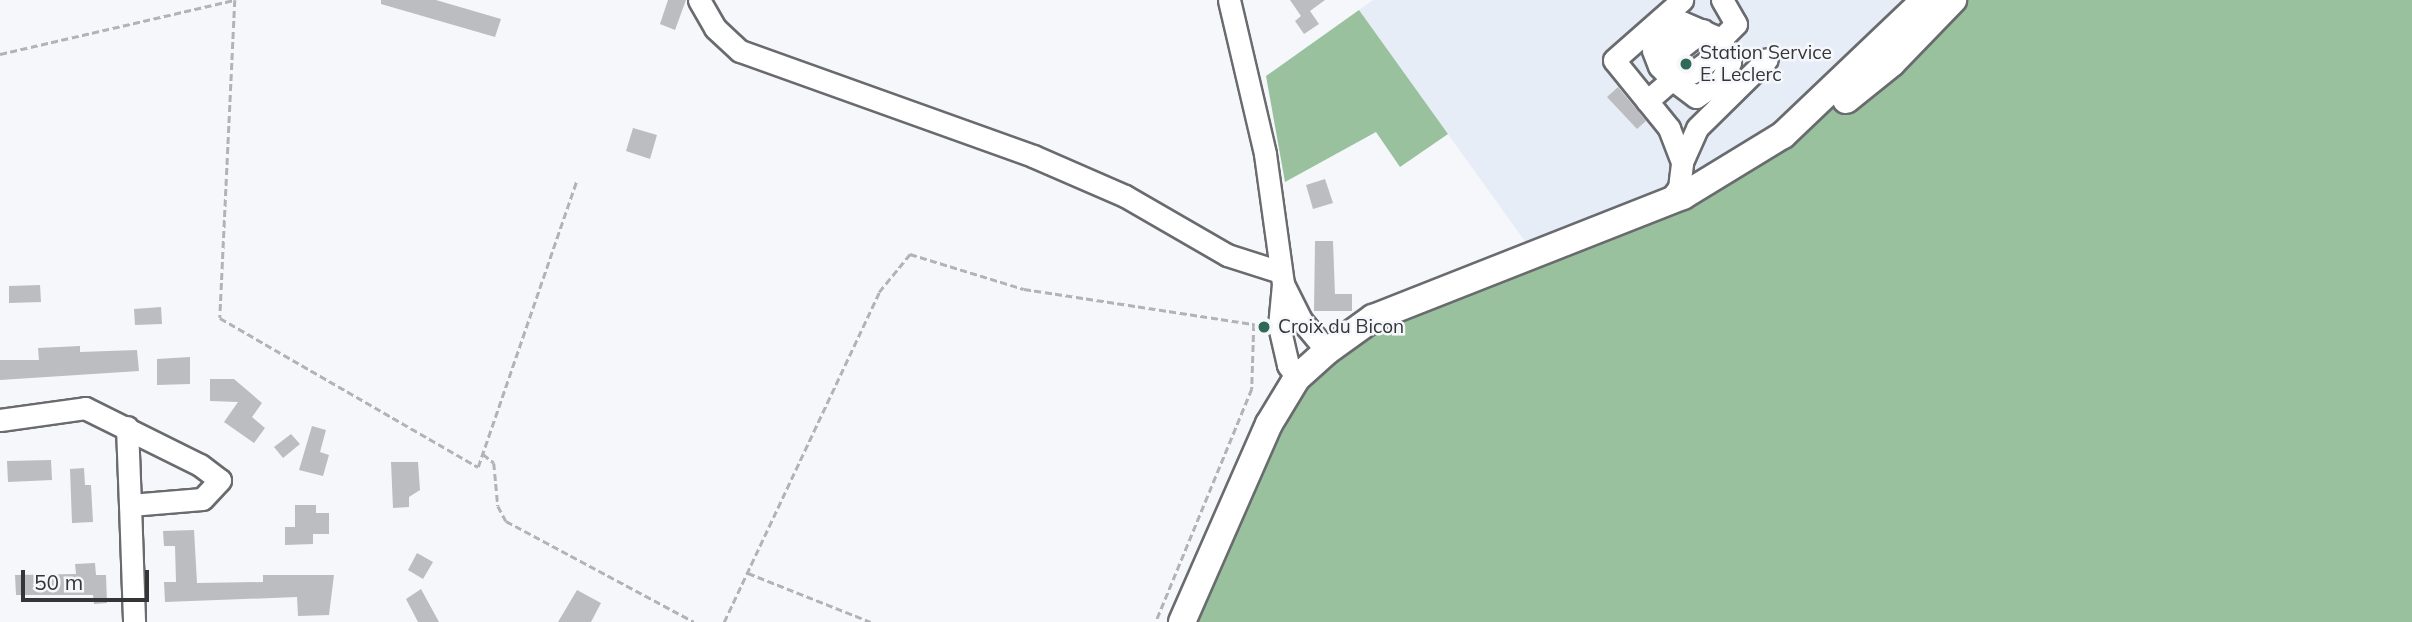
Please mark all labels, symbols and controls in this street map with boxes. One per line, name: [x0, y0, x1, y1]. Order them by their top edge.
place label: Station Service E. Leclerc: [1700, 42, 1832, 86]
marker: Station Service E. Leclerc: [1678, 56, 1694, 72]
place label: Croix du Bicon: [1278, 316, 1404, 338]
marker: Croix du Bicon: [1256, 319, 1272, 335]
scale bar: [24, 556, 152, 600]
text: 50 m: [34, 569, 83, 595]

